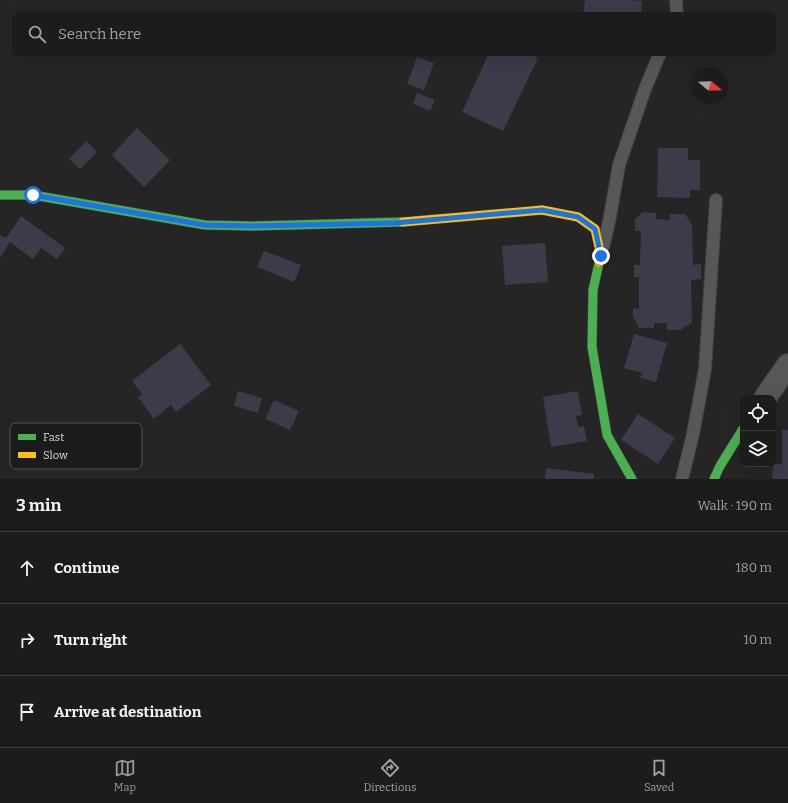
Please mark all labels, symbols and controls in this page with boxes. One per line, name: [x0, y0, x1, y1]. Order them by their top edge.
search box: [12, 12, 776, 56]
icon: search: [26, 23, 48, 45]
text: Search here: [58, 25, 141, 43]
north arrow: [692, 68, 728, 104]
route start: [24, 186, 42, 204]
route end: [592, 247, 610, 265]
map controls: [740, 395, 776, 467]
button: locate: [740, 395, 776, 431]
legend: [10, 423, 142, 469]
text: Fast: [43, 431, 64, 444]
button: layers: [740, 431, 776, 467]
text: Slow: [43, 449, 68, 462]
text: 3 min: [16, 495, 61, 516]
text: Walk · 190 m: [697, 498, 772, 513]
icon: ahead: [16, 557, 38, 579]
text: Continue: [54, 559, 120, 577]
text: 180 m: [736, 560, 772, 575]
icon: right: [16, 629, 38, 651]
text: Turn right: [54, 631, 127, 649]
text: 10 m: [743, 632, 772, 647]
icon: arrive: [16, 701, 38, 723]
text: Arrive at destination: [54, 703, 201, 721]
tab: Map: [114, 757, 136, 794]
tab: Directions: [364, 757, 416, 794]
tab: Saved: [644, 757, 674, 794]

